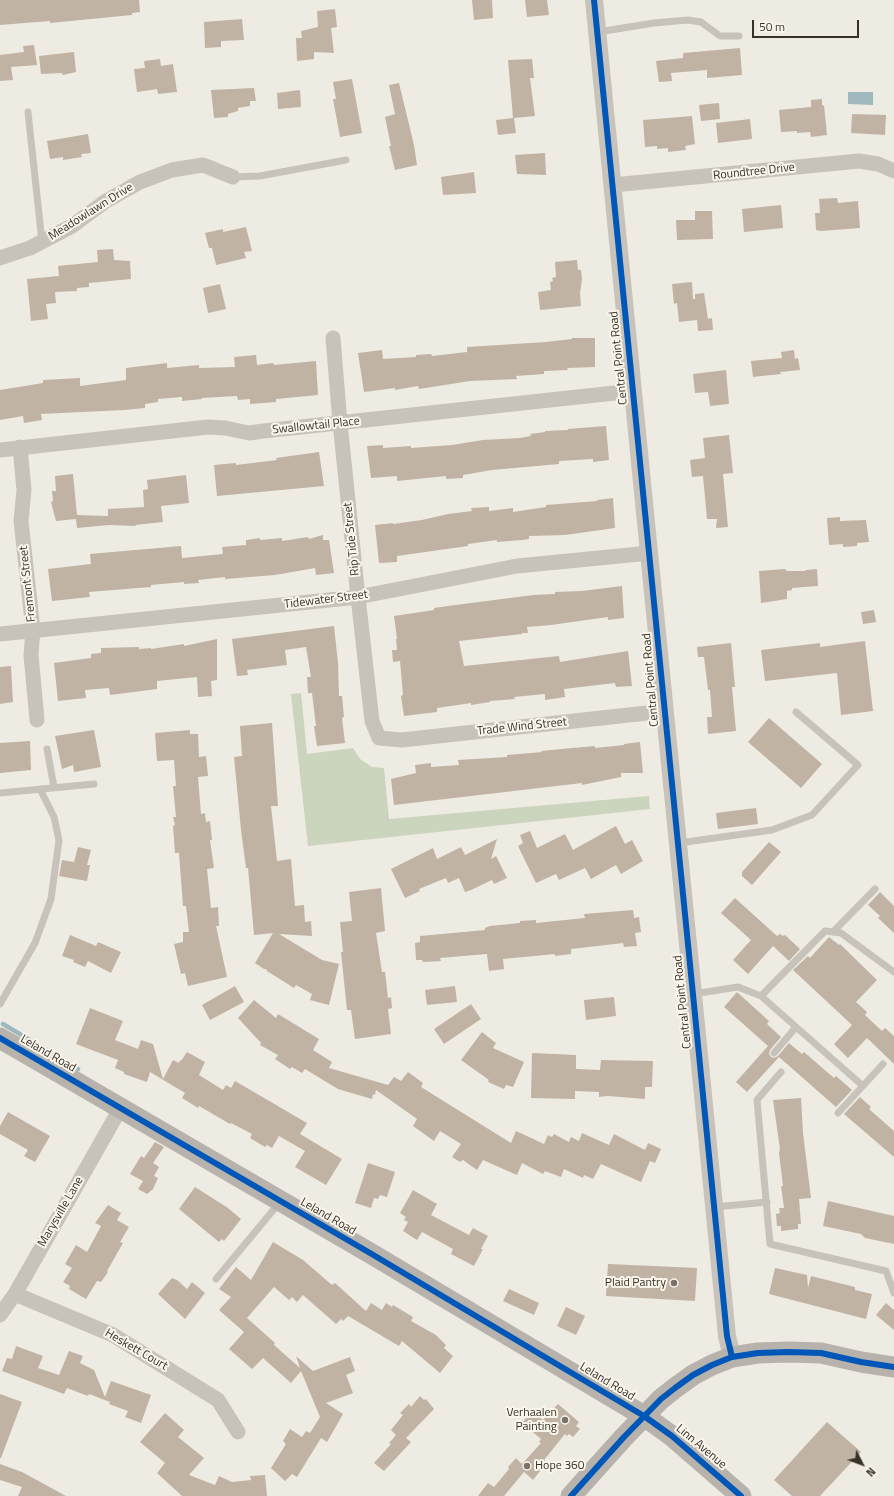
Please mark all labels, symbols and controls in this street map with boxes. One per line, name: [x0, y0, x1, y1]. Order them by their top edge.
scale bar: [754, 12, 861, 38]
text: 50 m: [759, 17, 785, 36]
street label: Roundtree Drive: [712, 161, 796, 183]
street label: Meadowlawn Drive: [46, 180, 136, 244]
street label: Central Point Road: [607, 311, 631, 405]
street label: Swallowtail Place: [272, 414, 360, 438]
street label: Rip Tide Street: [341, 501, 363, 577]
street label: Fremont Street: [17, 545, 39, 623]
street label: Tidewater Street: [283, 588, 369, 612]
street label: Central Point Road: [640, 633, 662, 727]
street label: Trade Wind Street: [476, 715, 568, 739]
street label: Central Point Road: [671, 955, 695, 1049]
street label: Leland Road: [18, 1032, 78, 1076]
street label: Marysville Lane: [35, 1174, 87, 1250]
street label: Leland Road: [298, 1195, 358, 1239]
place label: Plaid Pantry: [605, 1276, 666, 1290]
marker: Plaid Pantry: [669, 1278, 679, 1288]
street label: Heskett Court: [102, 1326, 170, 1374]
street label: Leland Road: [577, 1360, 637, 1404]
place label: Verhaalen Painting: [506, 1406, 557, 1434]
marker: Verhaalen Painting: [560, 1415, 570, 1425]
street label: Linn Avenue: [673, 1422, 729, 1472]
north arrow: [842, 1444, 882, 1484]
place label: Hope 360: [535, 1459, 585, 1473]
marker: Hope 360: [522, 1461, 532, 1471]
text: N: [862, 1464, 879, 1480]

